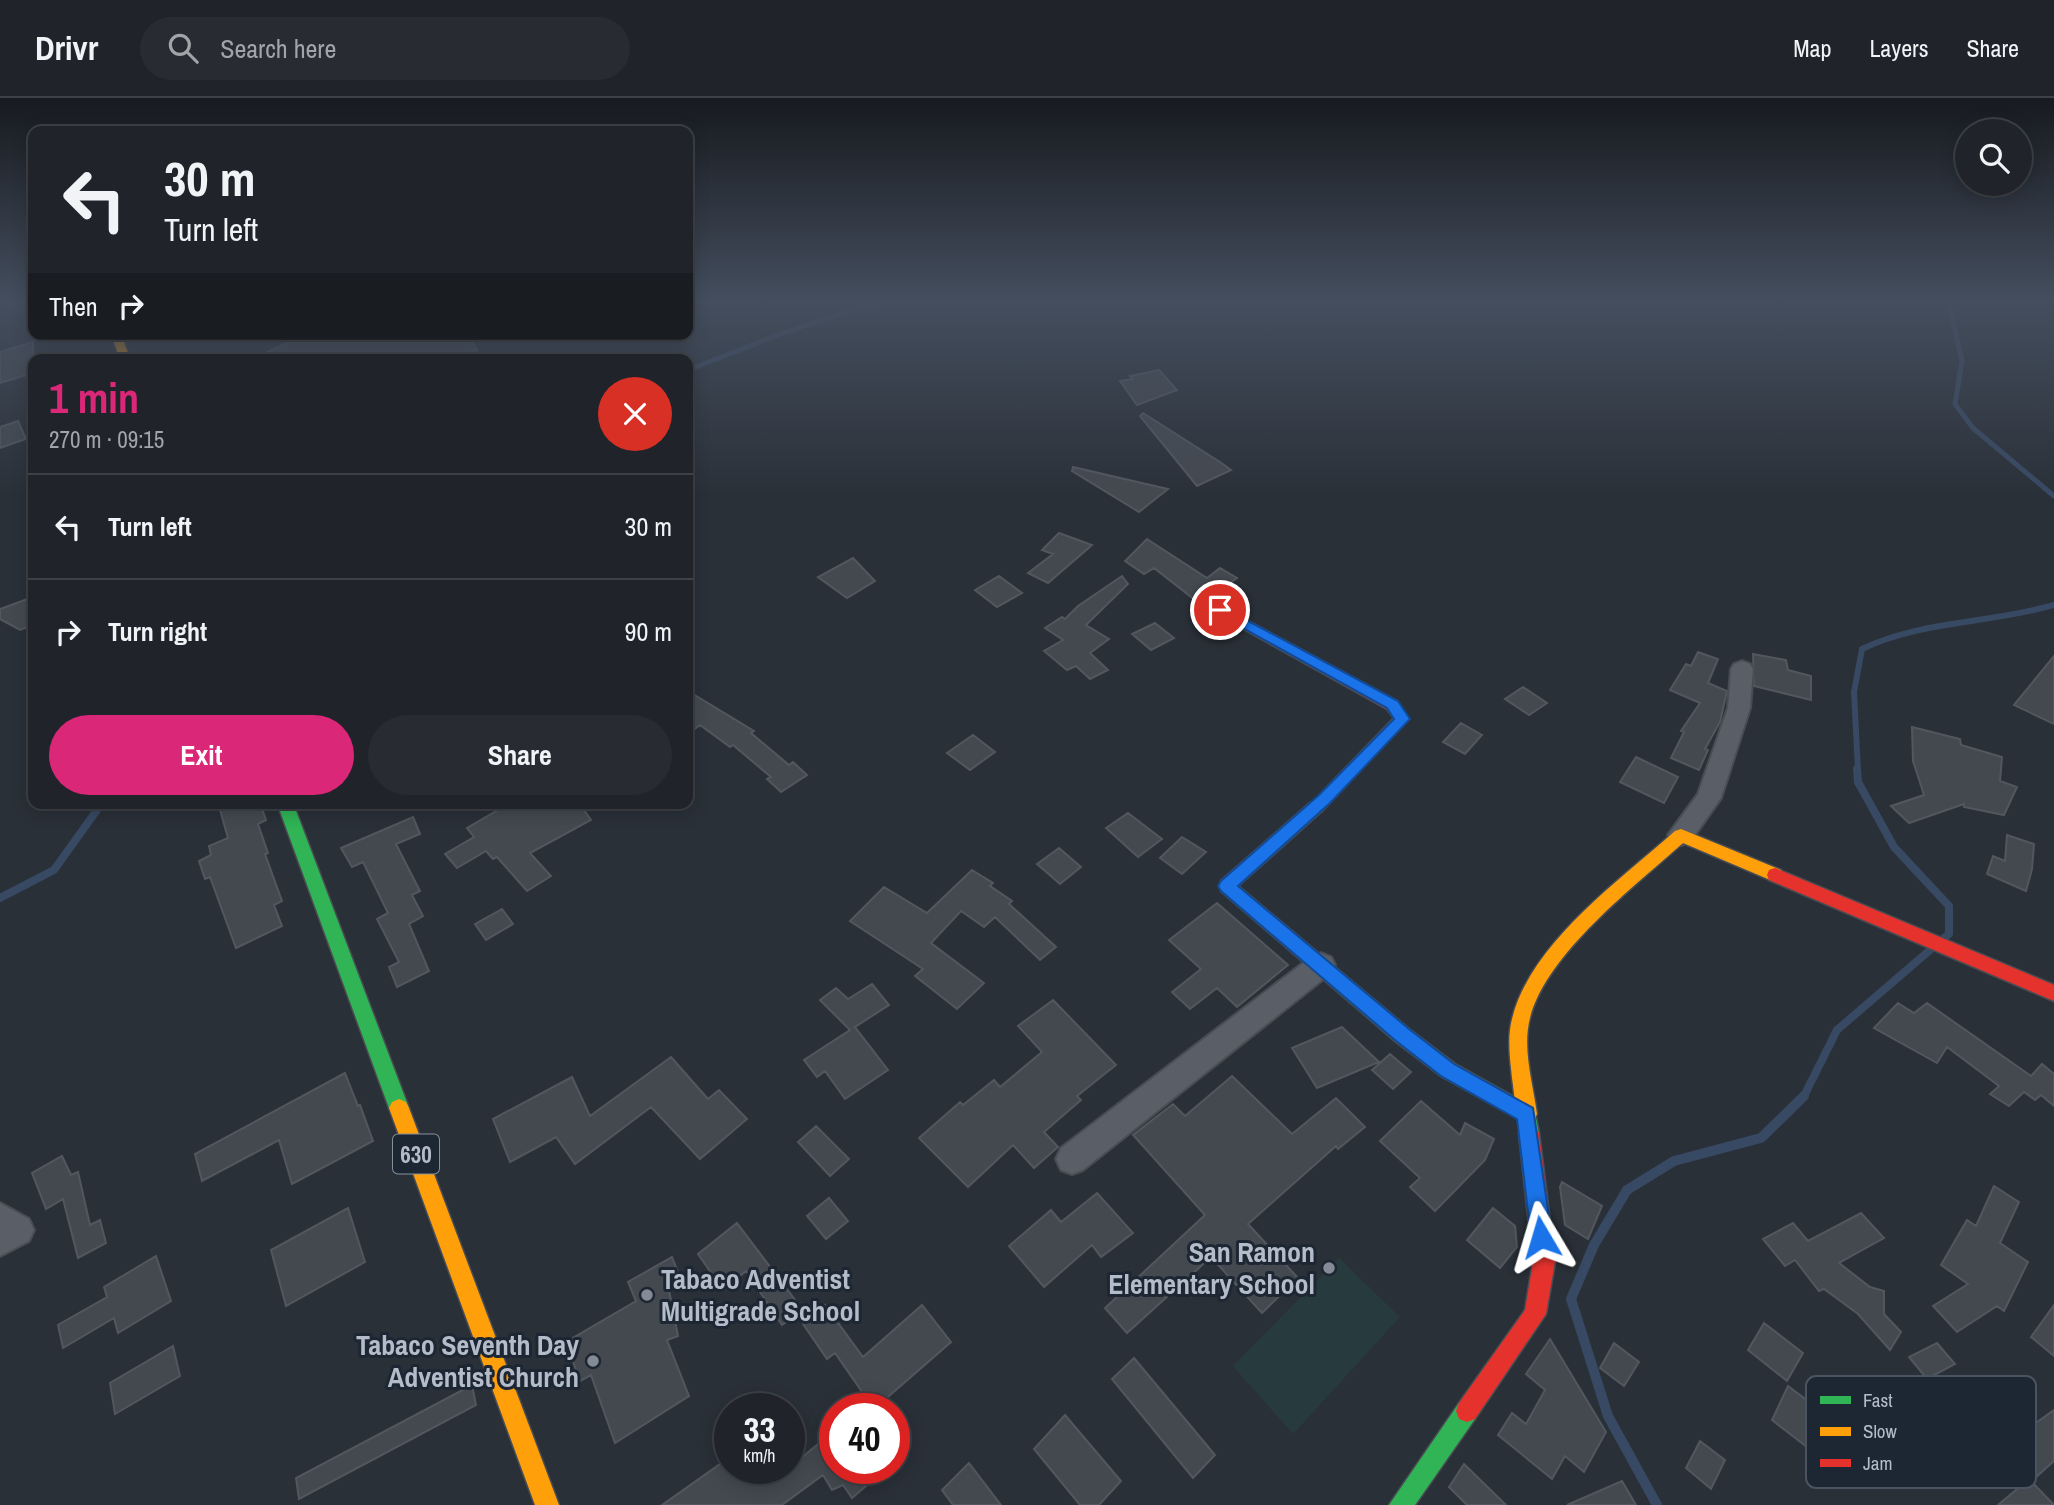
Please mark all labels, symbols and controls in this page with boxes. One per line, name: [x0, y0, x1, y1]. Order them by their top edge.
search box: [140, 17, 630, 80]
text: Drivr: [35, 26, 98, 70]
icon: search: [164, 29, 202, 67]
text: Search here: [220, 31, 336, 66]
text: Map: [1793, 32, 1831, 64]
text: Layers: [1869, 32, 1928, 64]
text: Share: [1966, 32, 2019, 64]
map controls: [1955, 119, 2032, 196]
button: search: [1955, 119, 2032, 196]
text: 30 m: [164, 145, 256, 211]
icon: left: [49, 154, 140, 245]
text: Turn left: [164, 208, 258, 251]
icon: right: [112, 287, 150, 325]
text: Then: [49, 289, 98, 324]
text: 1 min: [49, 370, 139, 426]
button: close: [598, 377, 672, 451]
text: 270 m · 09:15: [49, 424, 164, 455]
icon: left: [49, 508, 87, 546]
text: Turn left: [108, 509, 192, 544]
text: 30 m: [625, 509, 672, 544]
pin: [1190, 580, 1250, 640]
icon: arrive: [1201, 591, 1239, 629]
icon: right: [49, 613, 87, 651]
text: Turn right: [108, 614, 207, 649]
text: 90 m: [625, 614, 672, 649]
button: Exit: [49, 715, 354, 795]
button: Share: [368, 715, 672, 795]
road number: 630: [393, 1134, 439, 1174]
position arrow: [1504, 1200, 1578, 1274]
place label: San Ramon Elementary School: [1108, 1233, 1315, 1303]
place label: Tabaco Adventist Multigrade School: [661, 1260, 860, 1330]
marker: San Ramon Elementary School: [1321, 1260, 1337, 1276]
marker: Tabaco Adventist Multigrade School: [639, 1287, 655, 1303]
place label: Tabaco Seventh Day Adventist Church: [356, 1326, 579, 1396]
marker: Tabaco Seventh Day Adventist Church: [585, 1353, 601, 1369]
legend: [1806, 1376, 2036, 1488]
text: Fast: [1863, 1387, 1893, 1413]
speed limit sign: 40: [819, 1393, 910, 1484]
text: 33: [744, 1406, 775, 1453]
text: Slow: [1863, 1418, 1898, 1444]
text: km/h: [744, 1443, 776, 1468]
text: Jam: [1863, 1450, 1892, 1476]

